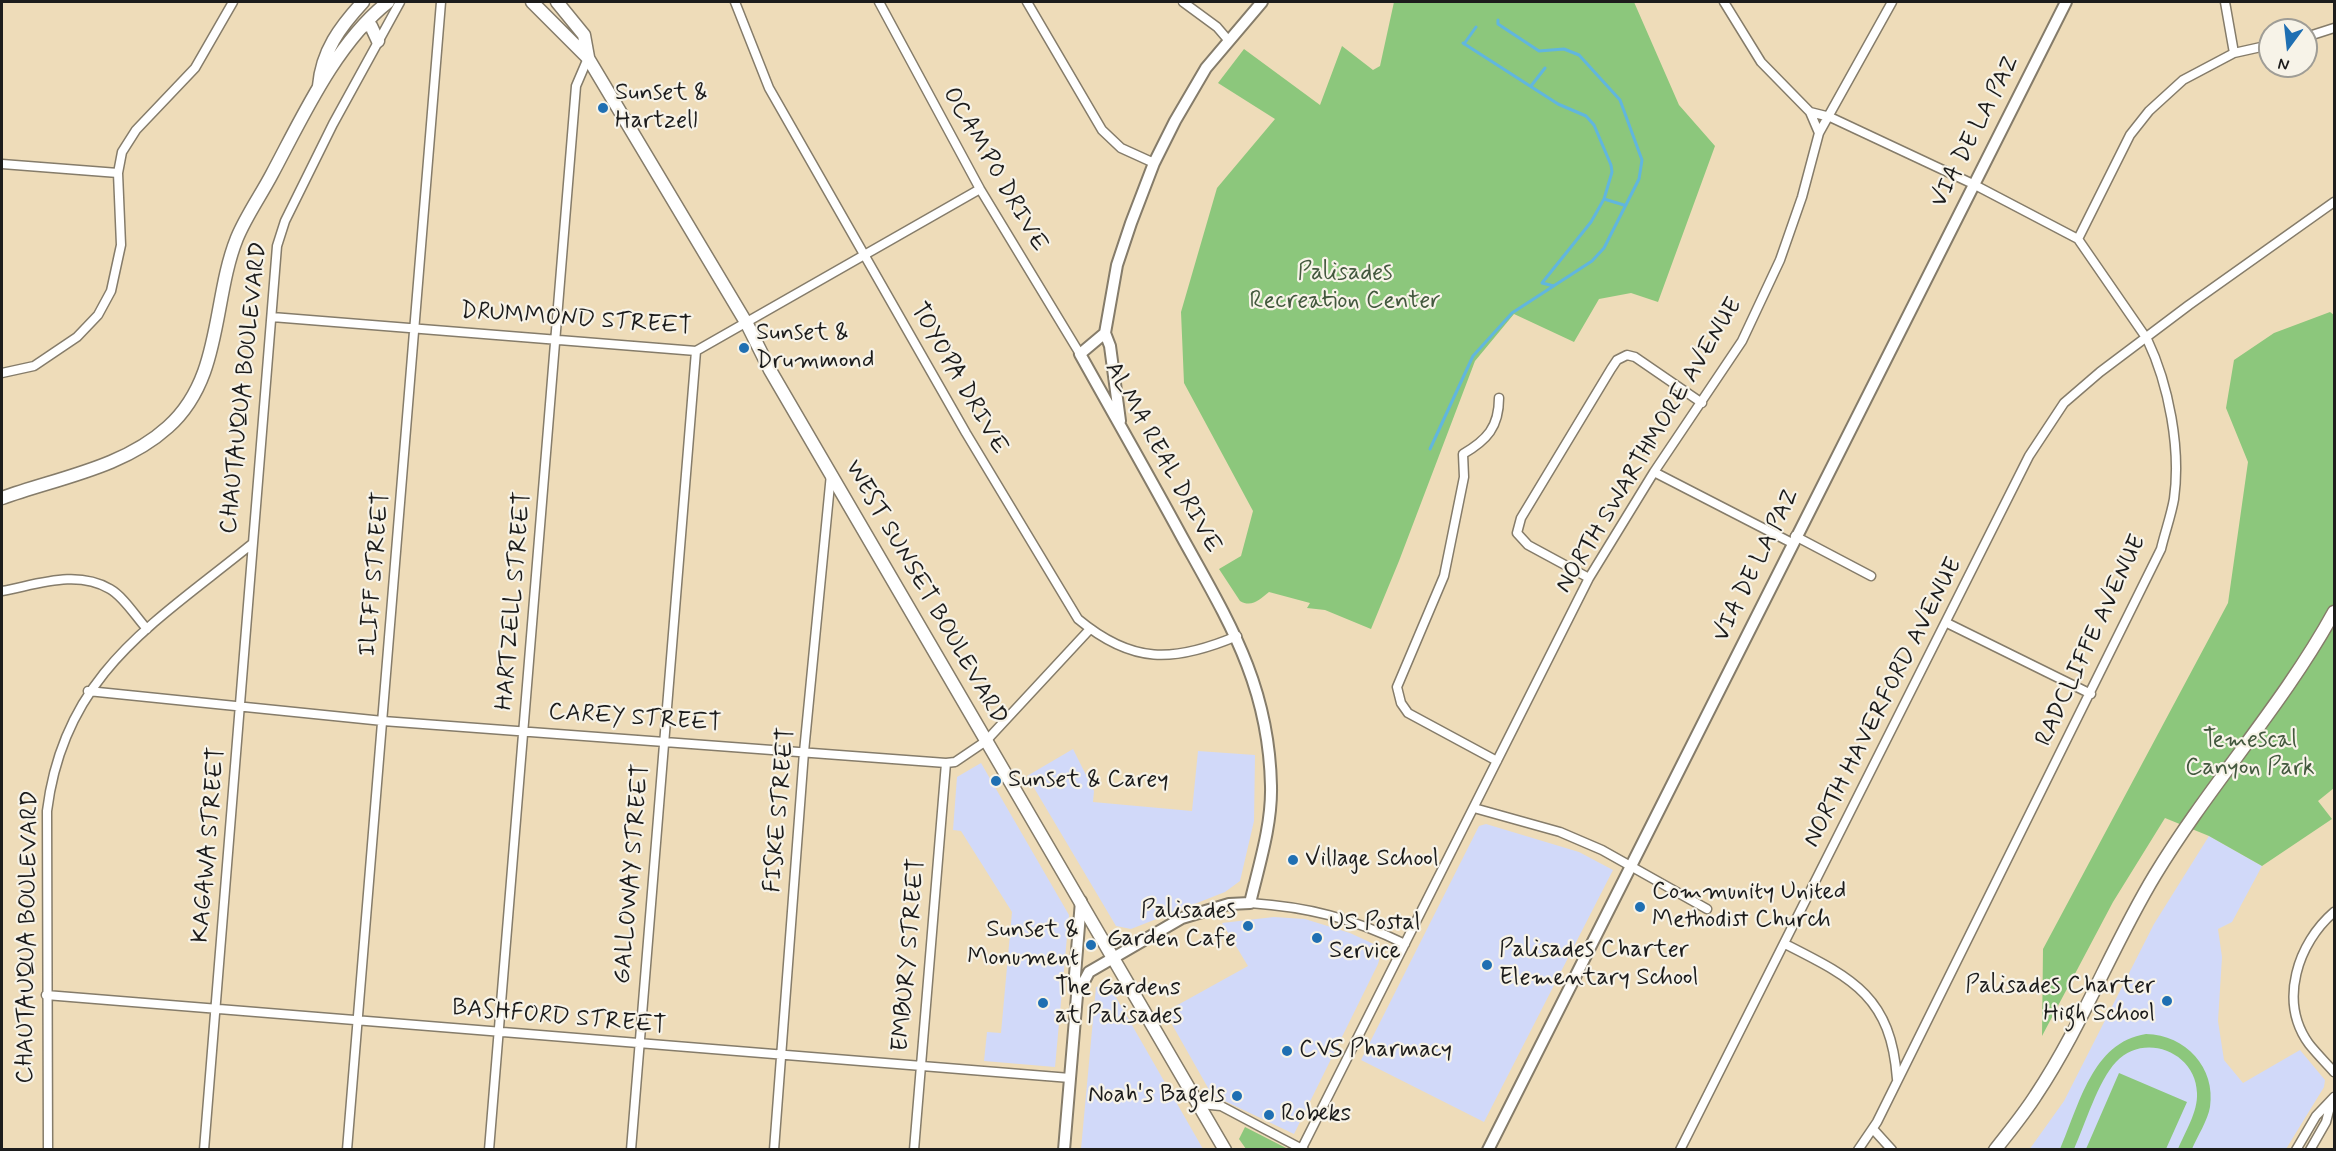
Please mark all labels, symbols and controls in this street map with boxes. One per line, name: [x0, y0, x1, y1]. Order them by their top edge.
north arrow: [2258, 18, 2318, 78]
street label: VIA DE LA PAZ: [1925, 52, 2027, 212]
text: N: [2276, 52, 2292, 75]
place label: Sunset & Hartzell: [615, 80, 708, 136]
street label: OCAMPO DRIVE: [935, 82, 1053, 258]
marker: Sunset & Hartzell: [596, 101, 610, 115]
street label: CHAUTAUQUA BOULEVARD: [215, 241, 275, 535]
park label: Palisades Recreation Center: [1249, 260, 1441, 316]
street label: NORTH SWARTHMORE AVENUE: [1550, 293, 1750, 599]
street label: DRUMMOND STREET: [459, 298, 693, 342]
street label: TOYOPA DRIVE: [903, 298, 1013, 460]
place label: Sunset & Drummond: [756, 320, 874, 376]
marker: Sunset & Drummond: [737, 341, 751, 355]
street label: ALMA REAL DRIVE: [1097, 357, 1227, 559]
street label: WEST SUNSET BOULEVARD: [837, 455, 1013, 731]
street label: VIA DE LA PAZ: [1708, 485, 1806, 647]
street label: HARTZELL STREET: [491, 490, 539, 712]
street label: ILIFF STREET: [354, 491, 398, 657]
street label: RADCLIFFE AVENUE: [2030, 531, 2154, 751]
street label: NORTH HAVERFORD AVENUE: [1798, 554, 1970, 852]
street label: CAREY STREET: [547, 699, 723, 739]
street label: FISKE STREET: [759, 726, 803, 894]
park label: Temescal Canyon Park: [2185, 727, 2315, 783]
street label: KAGAWA STREET: [187, 746, 233, 944]
street label: GALLOWAY STREET: [609, 763, 657, 985]
place label: Sunset & Carey: [1008, 767, 1168, 795]
marker: Sunset & Carey: [989, 774, 1003, 788]
street label: CHAUTAUQUA BOULEVARD: [12, 790, 46, 1084]
place label: Village School: [1305, 846, 1439, 874]
marker: Village School: [1286, 853, 1300, 867]
street label: EMBURY STREET: [887, 857, 933, 1053]
place label: Community United Methodist Church: [1652, 879, 1846, 935]
place label: Palisades Garden Cafe: [1107, 898, 1236, 954]
marker: Community United Methodist Church: [1633, 900, 1647, 914]
place label: US Postal Service: [1329, 910, 1420, 966]
place label: Sunset & Monument: [967, 917, 1079, 973]
marker: Palisades Garden Cafe: [1241, 919, 1255, 933]
marker: US Postal Service: [1310, 931, 1324, 945]
place label: Palisades Charter Elementary School: [1499, 937, 1698, 993]
marker: Sunset & Monument: [1084, 938, 1098, 952]
marker: Palisades Charter Elementary School: [1480, 958, 1494, 972]
place label: Palisades Charter High School: [1965, 973, 2155, 1029]
place label: The Gardens at Palisades: [1055, 975, 1182, 1031]
street label: BASHFORD STREET: [451, 994, 667, 1042]
marker: Palisades Charter High School: [2160, 994, 2174, 1008]
marker: The Gardens at Palisades: [1036, 996, 1050, 1010]
place label: CVS Pharmacy: [1299, 1037, 1452, 1065]
marker: CVS Pharmacy: [1280, 1044, 1294, 1058]
place label: Noah's Bagels: [1088, 1082, 1225, 1110]
marker: Noah's Bagels: [1230, 1089, 1244, 1103]
place label: Robeks: [1281, 1101, 1351, 1129]
marker: Robeks: [1262, 1108, 1276, 1122]

